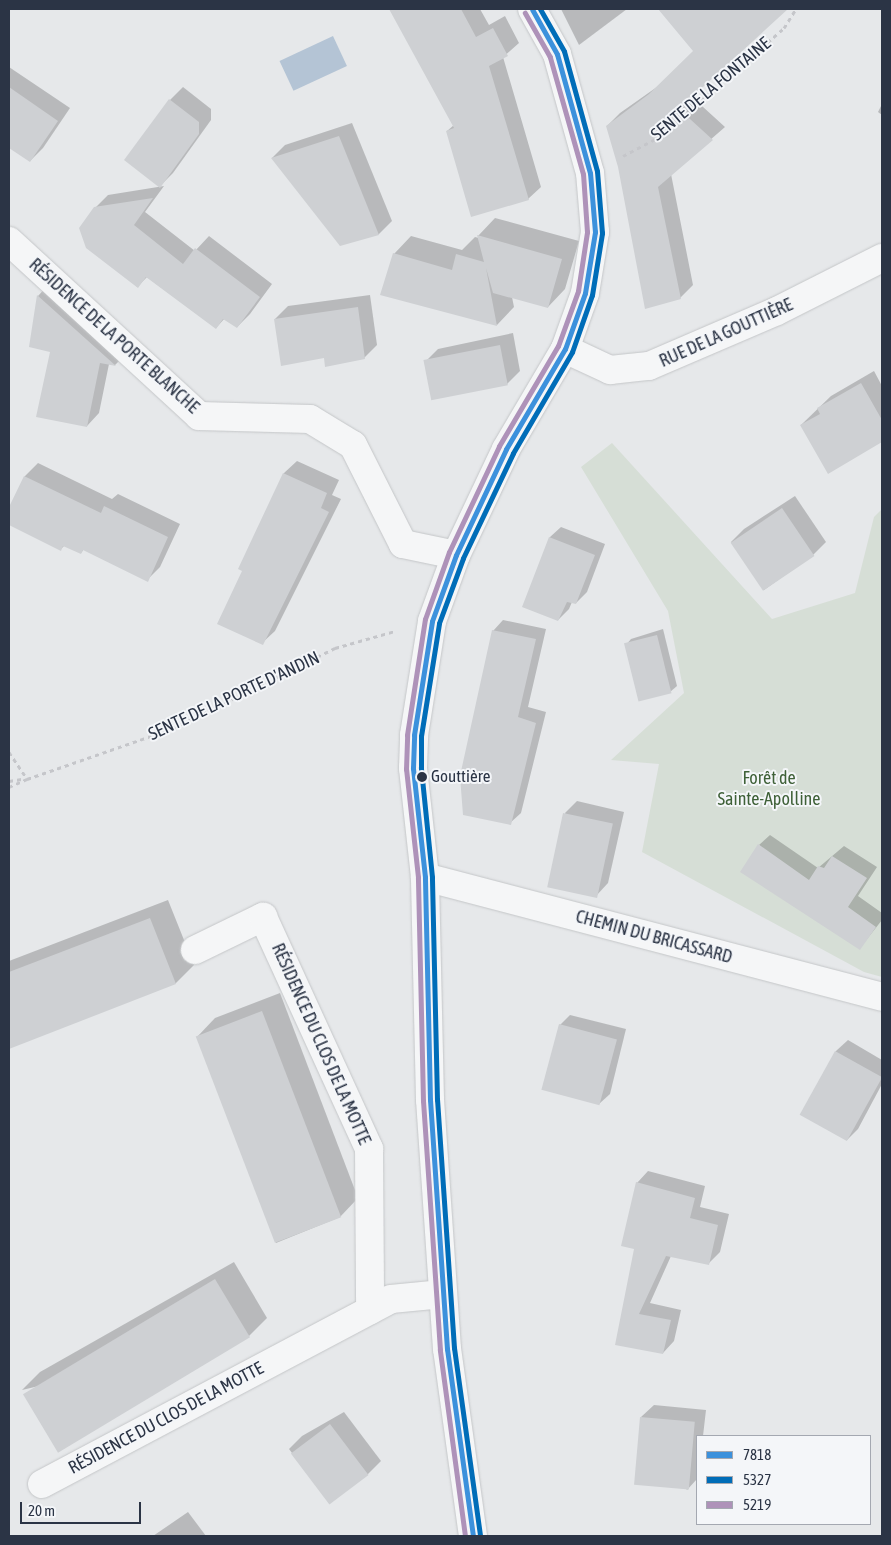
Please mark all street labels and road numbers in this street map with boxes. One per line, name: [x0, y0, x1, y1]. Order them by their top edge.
street label: SENTE DE LA FONTAINE: [647, 33, 775, 145]
street label: RÉSIDENCE DE LA PORTE BLANCHE: [25, 254, 203, 418]
street label: RUE DE LA GOUTTIÈRE: [656, 294, 796, 372]
street label: SENTE DE LA PORTE D'ANDIN: [145, 647, 323, 745]
street label: CHEMIN DU BRICASSARD: [573, 906, 735, 968]
street label: RÉSIDENCE DU CLOS DE LA MOTTE: [267, 940, 375, 1148]
street label: RÉSIDENCE DU CLOS DE LA MOTTE: [65, 1357, 267, 1479]

